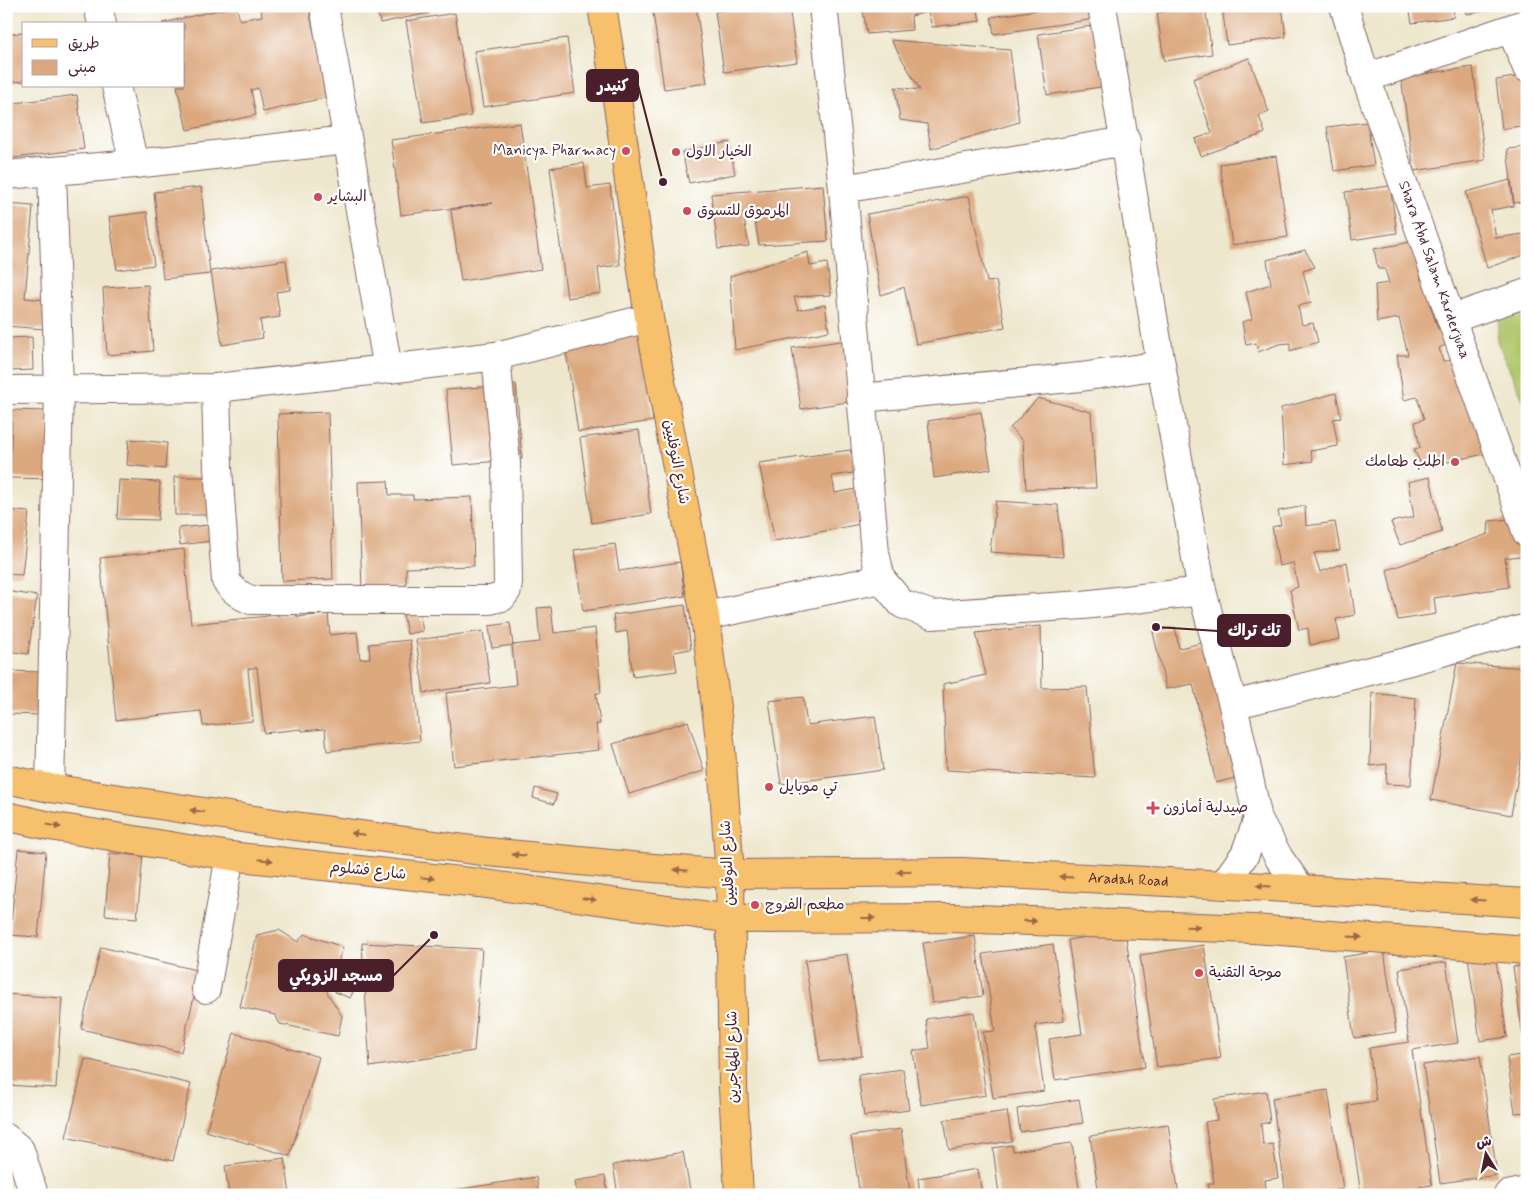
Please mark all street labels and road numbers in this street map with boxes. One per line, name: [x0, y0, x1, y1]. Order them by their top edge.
street label: Shara Abd Salam Karderjuaa: [1393, 178, 1475, 362]
street label: شارع النوفليين: [658, 418, 694, 506]
street label: شارع النوفليين: [716, 820, 740, 906]
street label: شارع فشلوم: [329, 857, 407, 886]
street label: Aradah Road: [1088, 868, 1169, 892]
street label: شارع المهاجرين: [722, 1011, 744, 1103]

